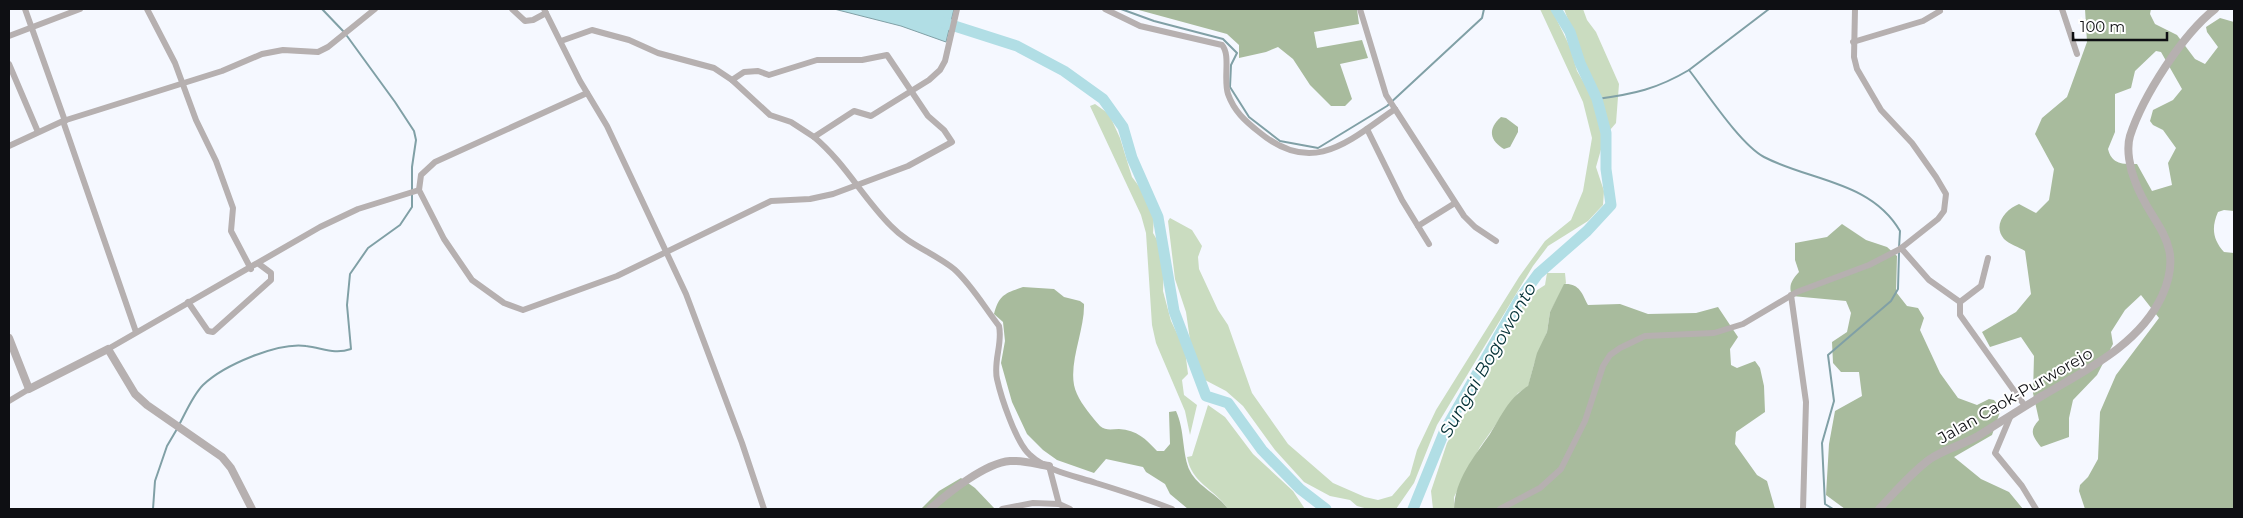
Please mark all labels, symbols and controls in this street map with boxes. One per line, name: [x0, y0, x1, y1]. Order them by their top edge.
scale bar: [2073, 10, 2167, 42]
text: 100 m: [2080, 17, 2125, 36]
water label: Sungai Bogowonto: [1435, 279, 1541, 441]
street label: Jalan Caok-Purworejo: [1934, 343, 2096, 448]

